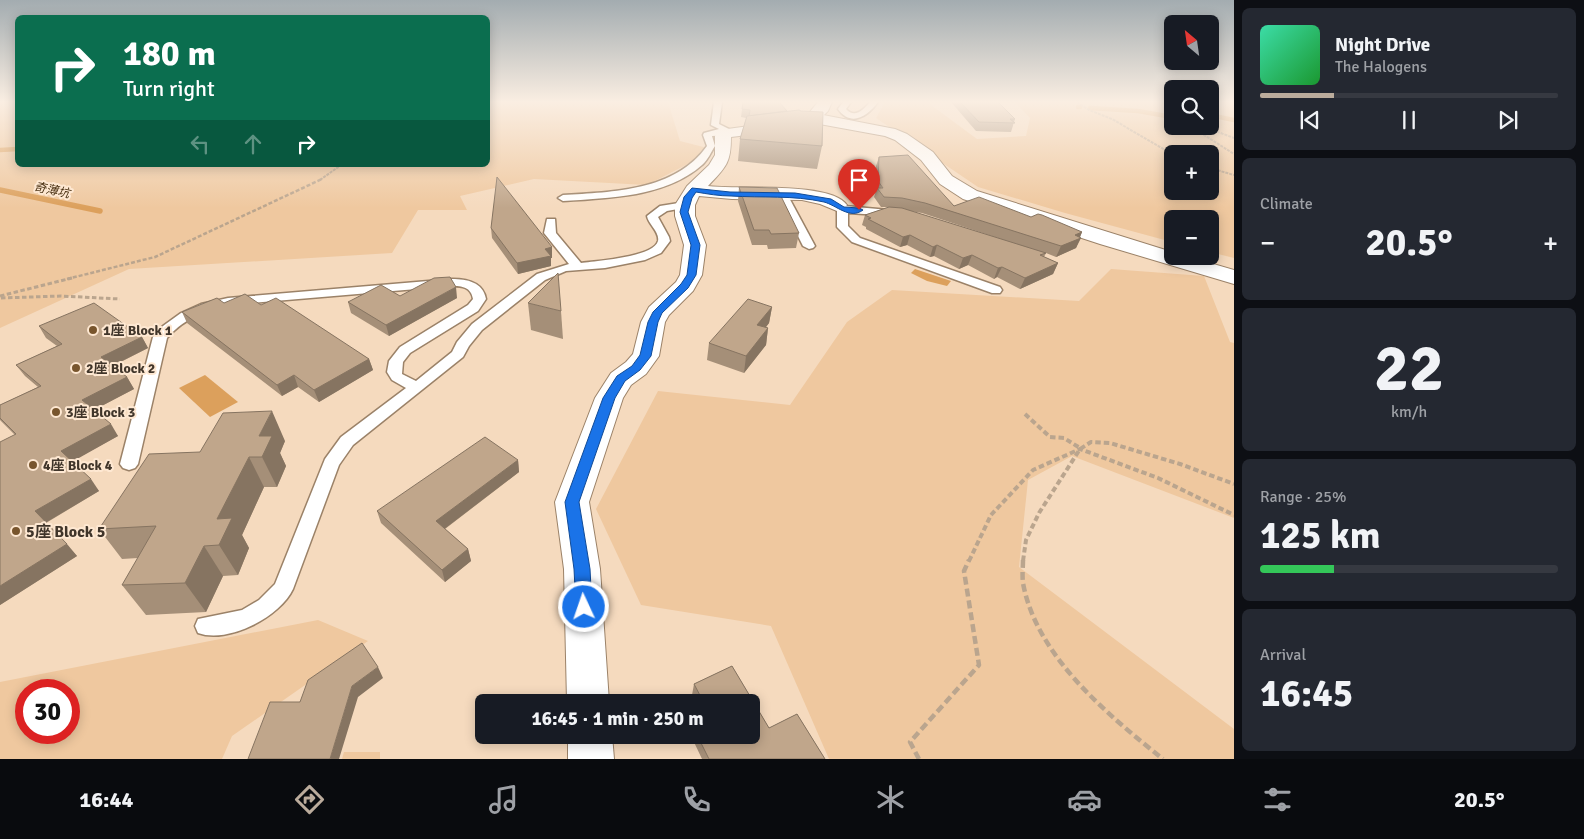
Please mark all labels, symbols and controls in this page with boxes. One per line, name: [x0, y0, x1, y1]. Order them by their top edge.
north arrow: [1164, 15, 1219, 70]
map controls: [1164, 15, 1219, 265]
text: 180 m: [123, 32, 216, 75]
text: Night Drive: [1335, 33, 1430, 57]
icon: right: [40, 35, 105, 100]
text: The Halogens: [1335, 57, 1427, 77]
text: Turn right: [123, 75, 215, 102]
button: search: [1164, 80, 1219, 135]
icon: previous: [1296, 106, 1324, 134]
icon: pause: [1395, 106, 1423, 134]
icon: next: [1494, 106, 1522, 134]
icon: left: [186, 130, 214, 158]
icon: ahead: [239, 130, 267, 158]
icon: right: [292, 130, 320, 158]
button: +: [1164, 145, 1219, 200]
pin: [838, 159, 880, 210]
icon: arrive: [845, 166, 873, 194]
water label: 奇薄坑: [33, 179, 73, 202]
text: Climate: [1260, 194, 1313, 214]
button: −: [1164, 210, 1219, 265]
text: 20.5°: [1365, 219, 1453, 266]
text: −: [1260, 226, 1275, 260]
text: +: [1543, 226, 1558, 260]
place label: 1座 Block 1: [103, 322, 173, 339]
marker: 1座 Block 1: [87, 324, 99, 336]
text: 22: [1374, 329, 1444, 409]
place label: 2座 Block 2: [86, 360, 155, 377]
marker: 2座 Block 2: [70, 362, 82, 374]
text: km/h: [1391, 402, 1427, 422]
place label: 3座 Block 3: [66, 404, 135, 421]
marker: 3座 Block 3: [50, 406, 62, 418]
place label: 4座 Block 4: [43, 457, 113, 474]
marker: 4座 Block 4: [27, 459, 39, 471]
text: Range · 25%: [1260, 487, 1346, 507]
text: 125 km: [1260, 512, 1381, 559]
place label: 5座 Block 5: [26, 522, 105, 542]
marker: 5座 Block 5: [10, 525, 22, 537]
position arrow: [557, 580, 609, 632]
text: Arrival: [1260, 645, 1306, 665]
text: 16:45: [1260, 670, 1353, 717]
speed limit sign: 30: [15, 679, 80, 744]
text: 16:45 · 1 min · 250 m: [531, 707, 704, 731]
icon: directions: [292, 782, 327, 817]
icon: music: [486, 782, 521, 817]
icon: phone: [679, 782, 714, 817]
icon: climate: [873, 782, 908, 817]
icon: car: [1067, 782, 1102, 817]
icon: filters: [1260, 782, 1295, 817]
text: 16:44: [79, 786, 133, 813]
text: 20.5°: [1454, 786, 1505, 813]

